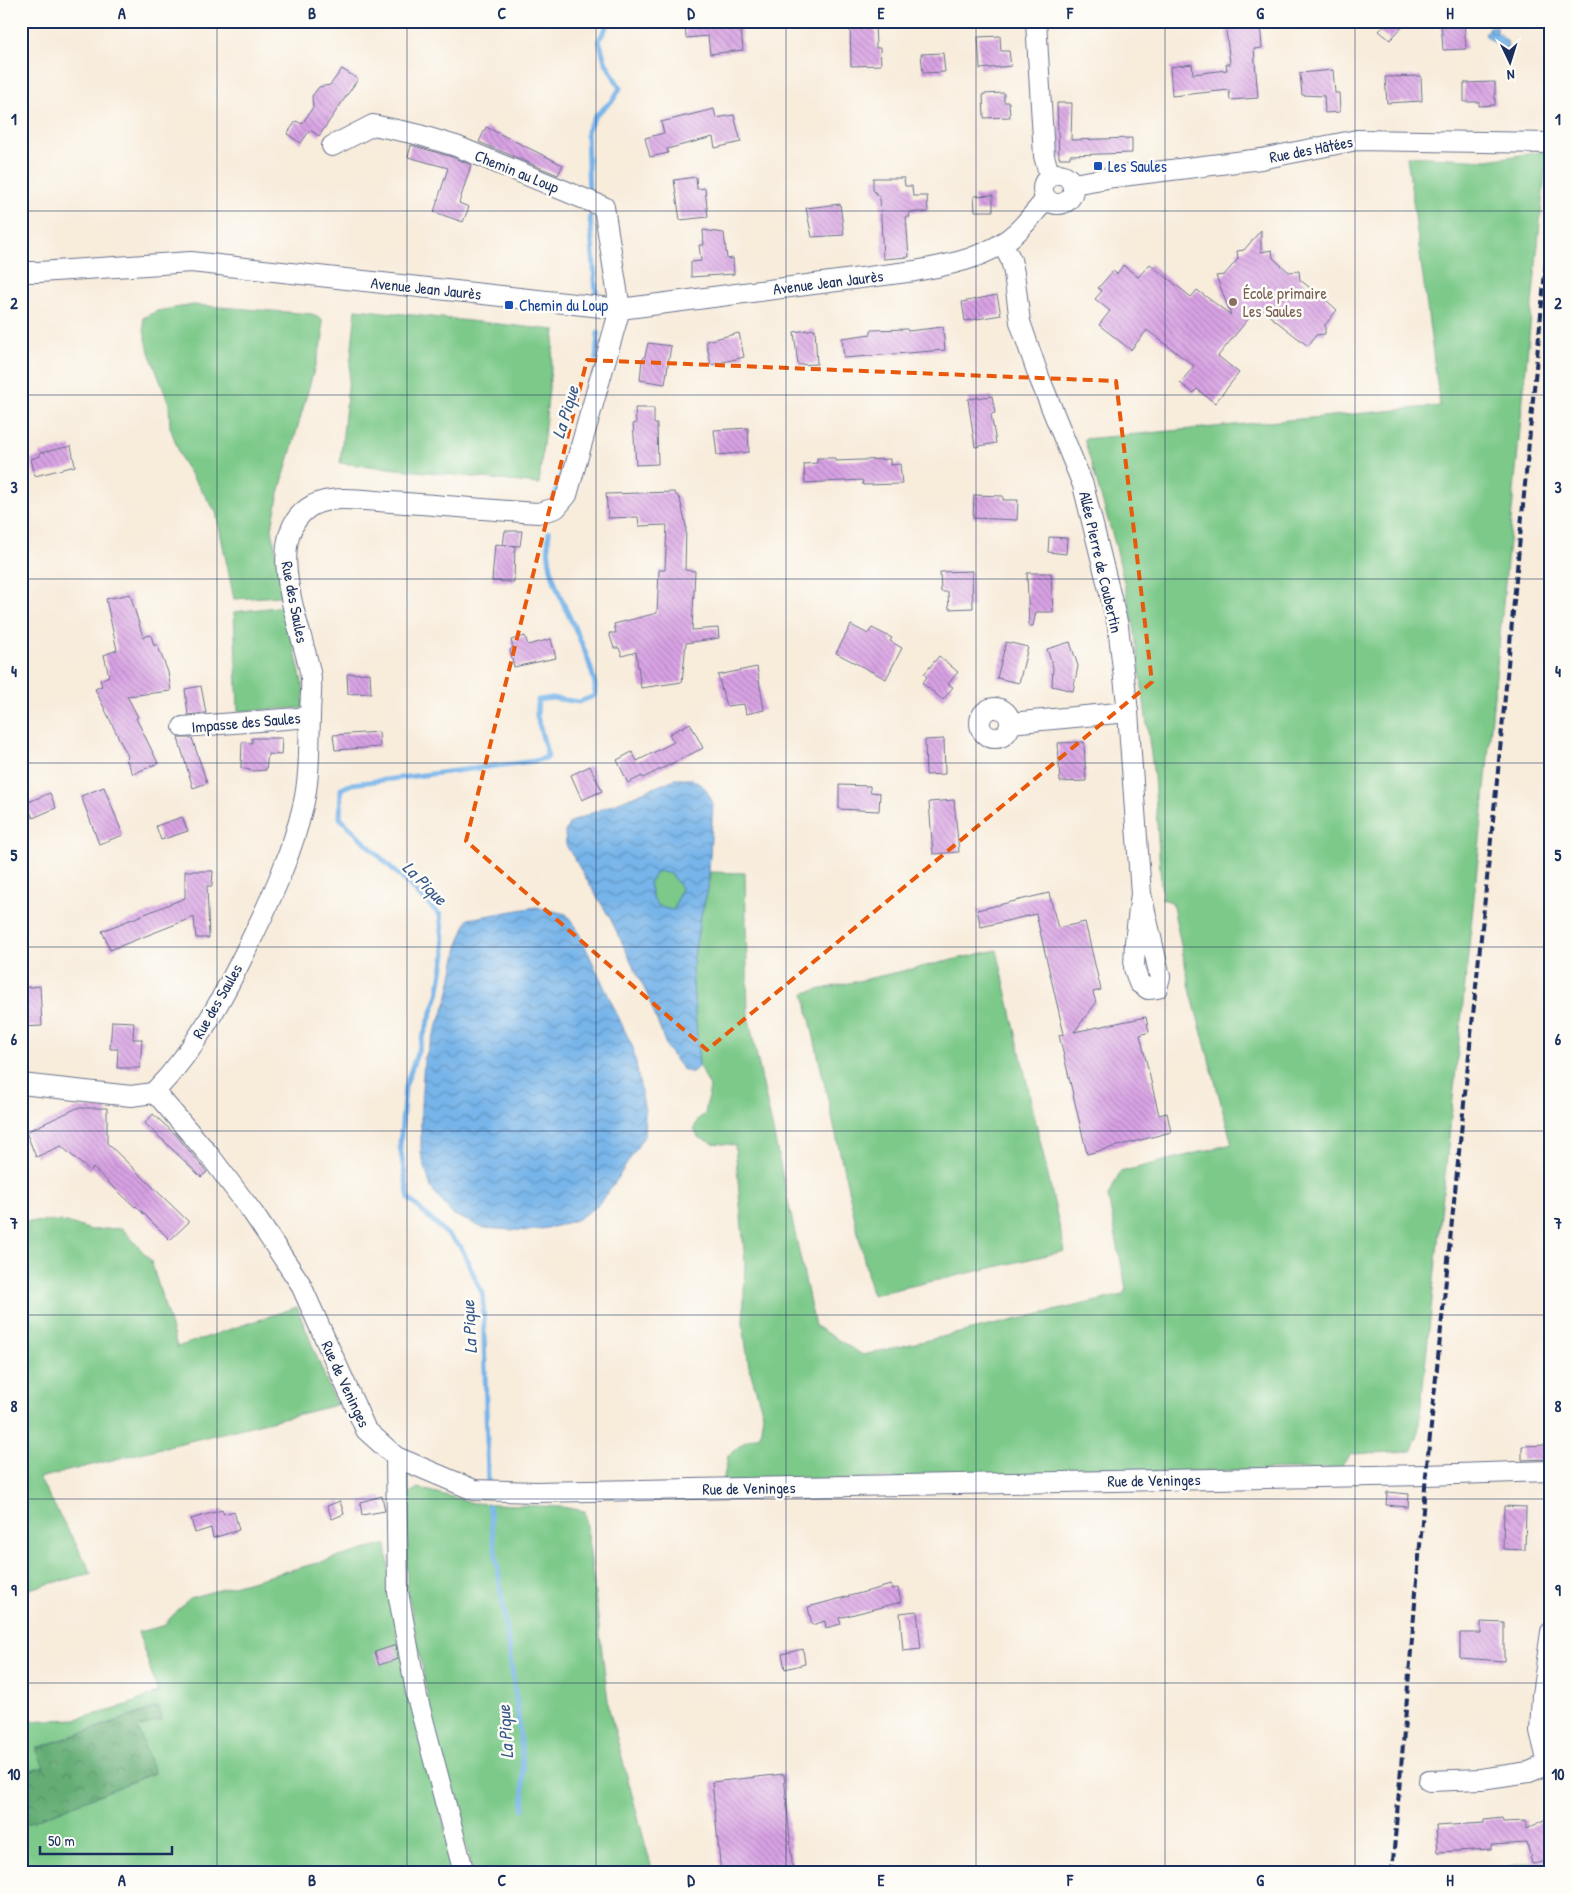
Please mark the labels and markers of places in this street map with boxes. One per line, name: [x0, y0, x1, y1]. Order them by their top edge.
place label: Les Saules: [1108, 155, 1167, 177]
marker: Les Saules: [1092, 160, 1104, 172]
place label: École primaire Les Saules: [1243, 282, 1328, 322]
place label: Chemin du Loup: [519, 294, 608, 316]
marker: École primaire Les Saules: [1227, 296, 1239, 308]
marker: Chemin du Loup: [503, 299, 515, 311]

